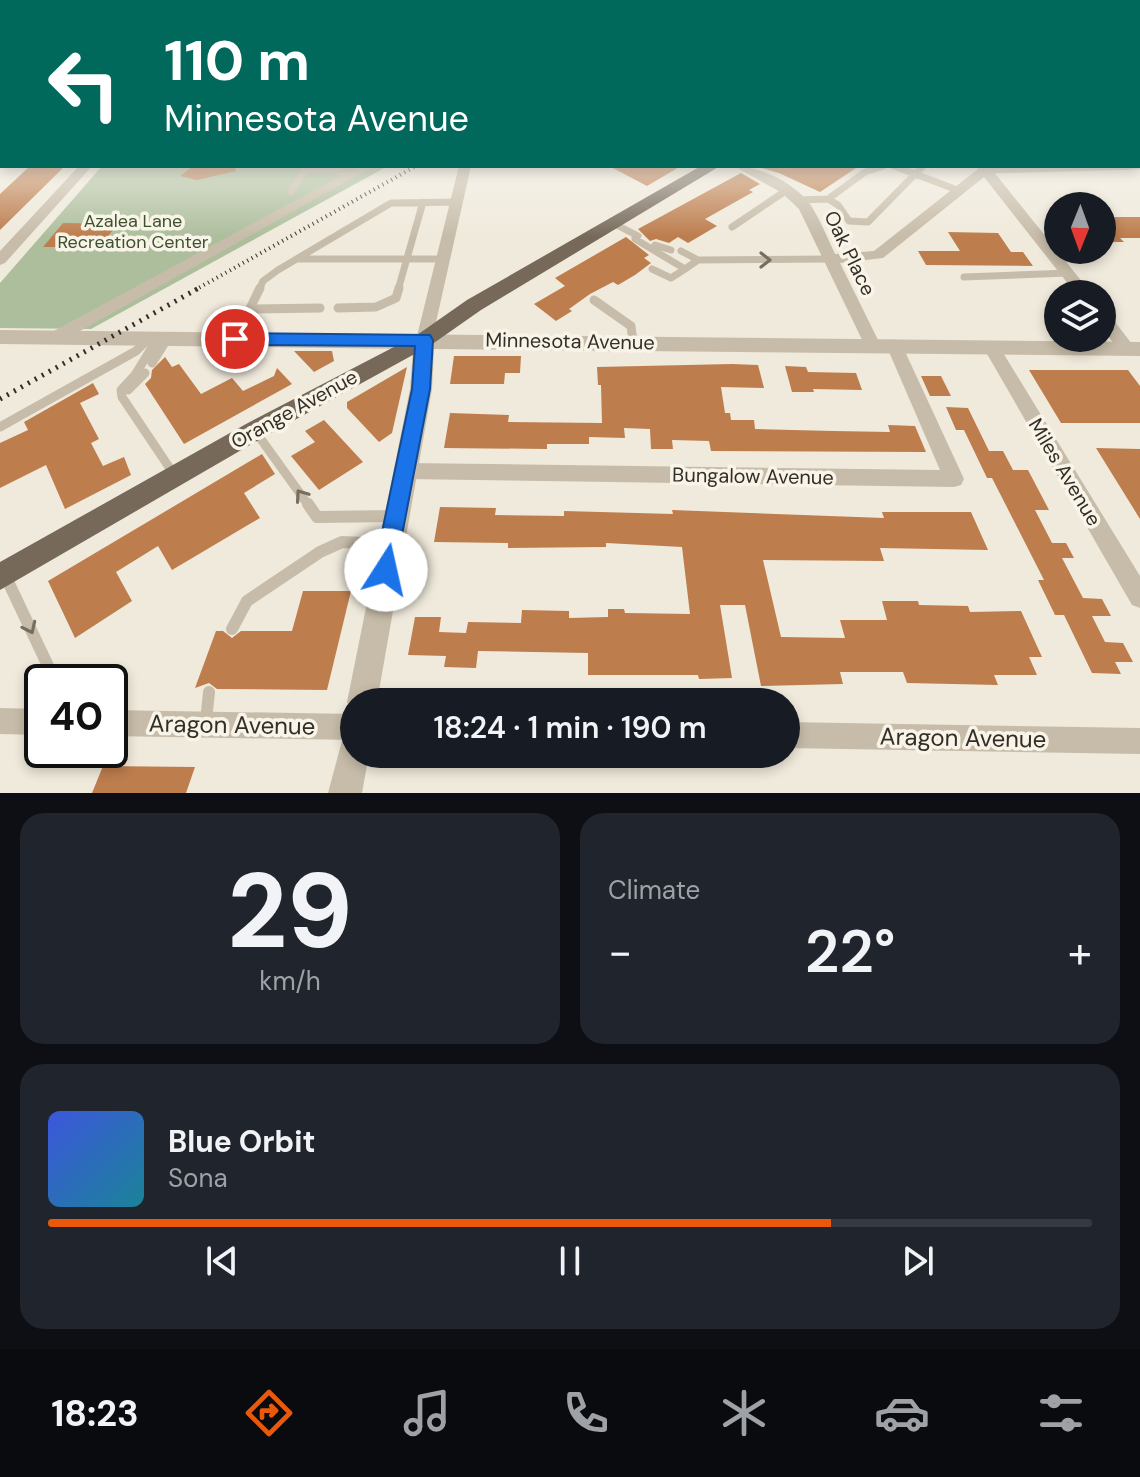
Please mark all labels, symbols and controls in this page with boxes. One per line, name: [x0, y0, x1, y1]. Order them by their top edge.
text: 110 m: [164, 24, 310, 97]
icon: left: [32, 32, 136, 136]
text: Minnesota Avenue: [164, 95, 469, 142]
north arrow: [1044, 192, 1116, 264]
map controls: [1044, 192, 1116, 352]
street label: Oak Place: [818, 206, 882, 300]
park label: Azalea Lane Recreation Center: [57, 209, 209, 254]
one-way arrow: [759, 251, 772, 269]
button: layers: [1044, 280, 1116, 352]
pin: [201, 305, 269, 373]
icon: arrive: [213, 317, 257, 361]
street label: Minnesota Avenue: [485, 327, 655, 355]
street label: Orange Avenue: [226, 364, 362, 454]
street label: Miles Avenue: [1023, 414, 1107, 530]
street label: Bungalow Avenue: [672, 462, 834, 490]
one-way arrow: [296, 489, 311, 503]
position arrow: [344, 528, 428, 612]
one-way arrow: [20, 620, 36, 634]
speed limit sign: 40: [24, 664, 128, 768]
street label: Aragon Avenue: [148, 708, 316, 741]
text: 18:24 · 1 min · 190 m: [433, 708, 707, 747]
street label: Aragon Avenue: [879, 721, 1047, 754]
text: 29: [227, 844, 353, 979]
text: Climate: [608, 873, 700, 907]
text: 22°: [805, 912, 895, 991]
text: −: [608, 923, 632, 981]
text: +: [1068, 923, 1092, 981]
text: km/h: [259, 964, 321, 998]
text: Blue Orbit: [168, 1122, 315, 1161]
text: Sona: [168, 1161, 228, 1195]
icon: previous: [200, 1239, 244, 1283]
icon: pause: [548, 1239, 592, 1283]
icon: next: [896, 1239, 940, 1283]
icon: directions: [241, 1385, 297, 1441]
icon: music: [399, 1385, 455, 1441]
icon: phone: [558, 1385, 614, 1441]
icon: climate: [716, 1385, 772, 1441]
icon: car: [874, 1385, 930, 1441]
icon: filters: [1033, 1385, 1089, 1441]
text: 18:23: [51, 1390, 139, 1437]

